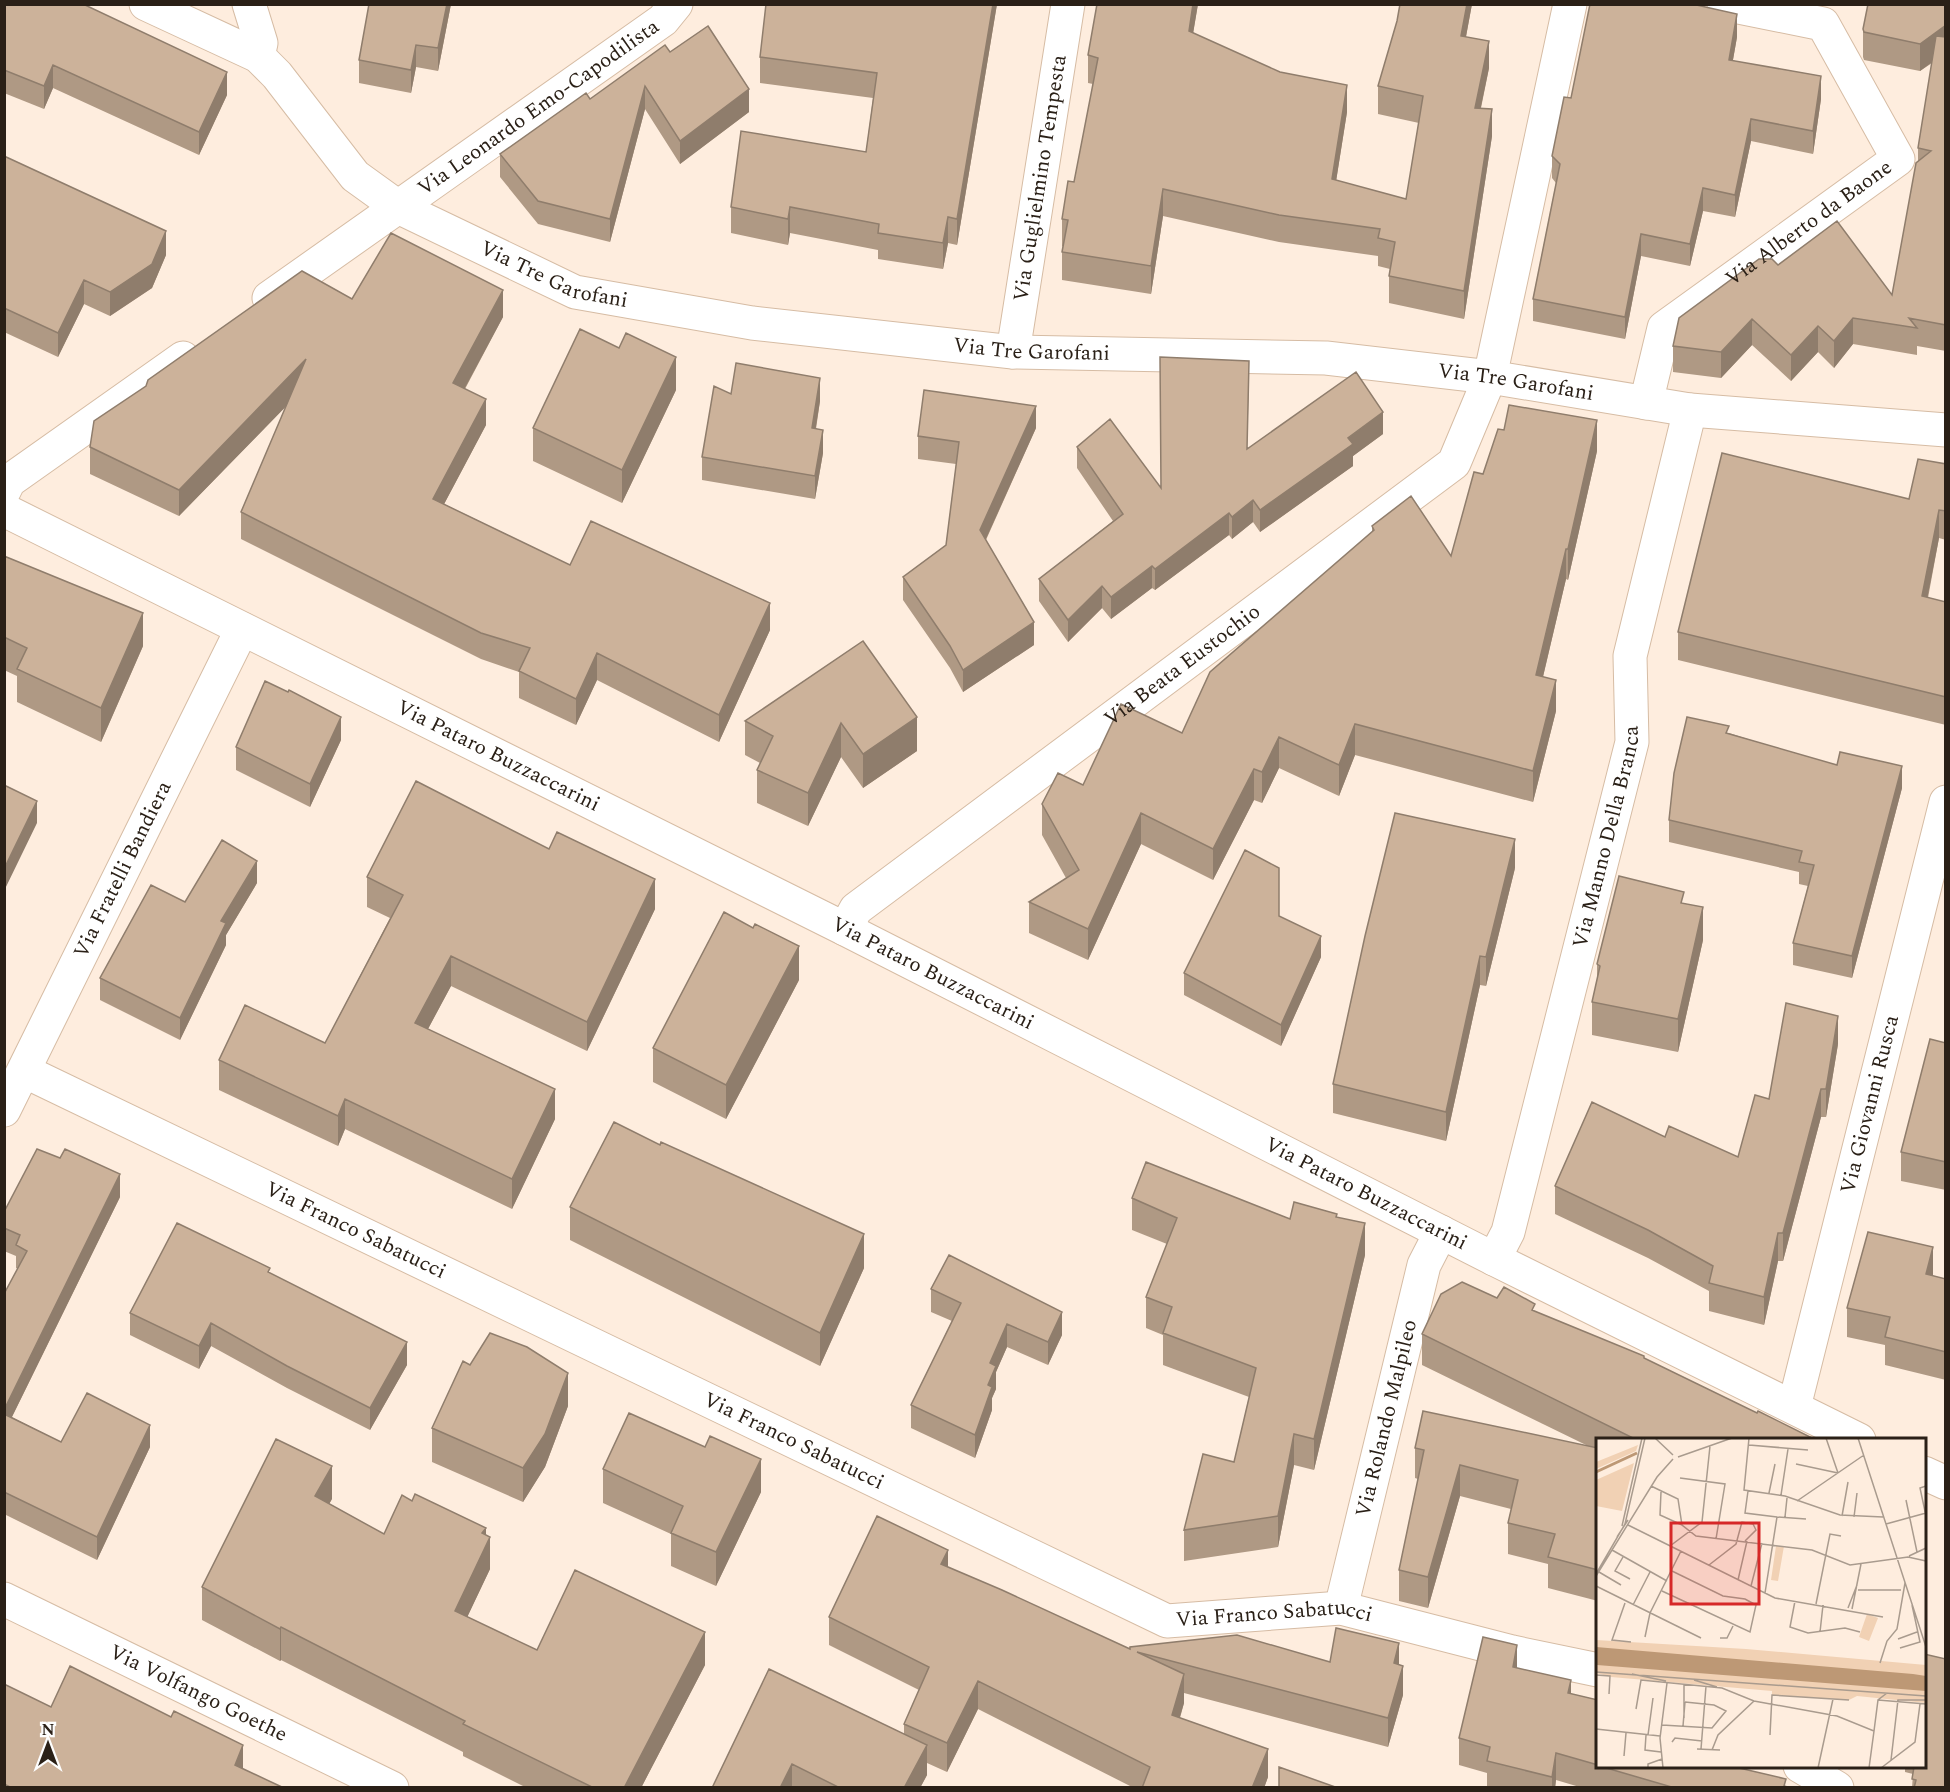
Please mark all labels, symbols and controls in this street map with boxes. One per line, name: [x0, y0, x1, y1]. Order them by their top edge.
street label: Via Leonardo Emo-Capodilista: [411, 11, 667, 204]
street label: Via Guglielmino Tempesta: [1005, 52, 1076, 304]
street label: Via Alberto da Baone: [1719, 152, 1899, 294]
street label: Via Tre Garofani: [474, 233, 630, 317]
street label: Via Tre Garofani: [951, 329, 1110, 370]
street label: Via Tre Garofani: [1436, 355, 1596, 410]
street label: Via Beata Eustochio: [1097, 596, 1268, 735]
street label: Via Pataro Buzzaccarini: [391, 692, 605, 820]
street label: Via Manno Della Branca: [1564, 724, 1648, 952]
street label: Via Fratelli Bandiera: [65, 775, 181, 964]
street label: Via Pataro Buzzaccarini: [826, 909, 1040, 1039]
street label: Via Giovanni Rusca: [1832, 1011, 1908, 1197]
street label: Via Pataro Buzzaccarini: [1259, 1129, 1473, 1259]
street label: Via Franco Sabatucci: [260, 1173, 452, 1288]
street label: Via Rolando Malpileo: [1347, 1316, 1426, 1521]
street label: Via Franco Sabatucci: [698, 1384, 889, 1499]
inset map: [1596, 1438, 1926, 1768]
street label: Via Franco Sabatucci: [1175, 1592, 1376, 1636]
street label: Via Volfango Goethe: [104, 1637, 293, 1751]
north arrow: [18, 1714, 78, 1774]
text: N: [41, 1718, 55, 1742]

